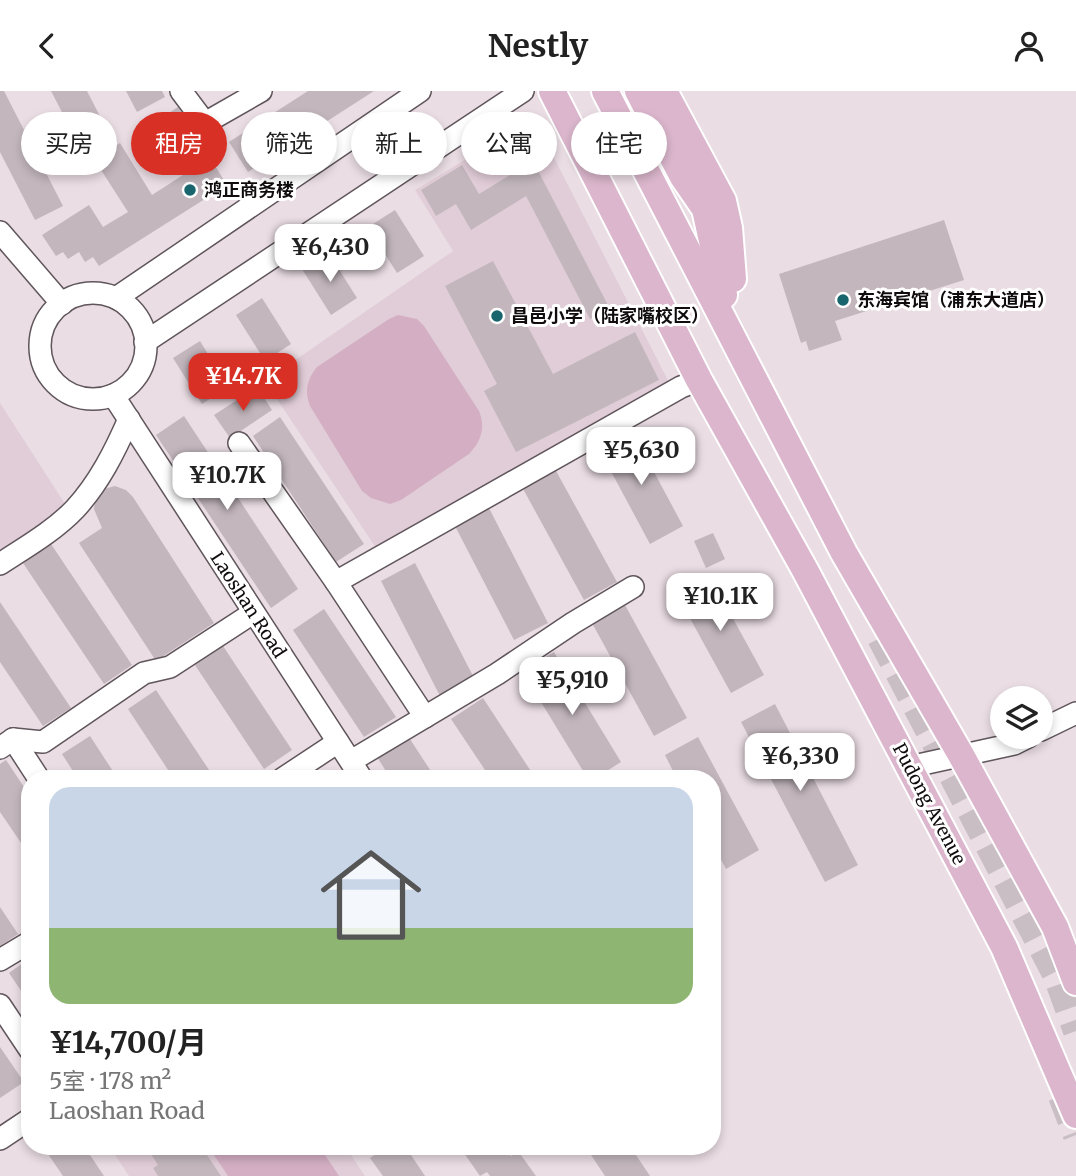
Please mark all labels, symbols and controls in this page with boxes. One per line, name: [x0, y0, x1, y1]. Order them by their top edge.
text: Nestly: [488, 26, 588, 66]
icon: back: [28, 27, 66, 65]
icon: person: [1010, 27, 1048, 65]
chip: 买房: [21, 112, 117, 175]
chip: 租房: [131, 112, 227, 175]
chip: 筛选: [241, 112, 337, 175]
chip: 新上: [351, 112, 447, 175]
chip: 公寓: [461, 112, 557, 175]
chip: 住宅: [571, 112, 667, 175]
place label: 鸿正商务楼: [204, 178, 294, 201]
marker: 鸿正商务楼: [182, 182, 198, 198]
pin: ¥6,430: [273, 225, 387, 284]
text: ¥6,430: [291, 232, 369, 261]
place label: 东海宾馆（浦东大道店）: [857, 288, 1055, 311]
marker: 东海宾馆（浦东大道店）: [835, 292, 851, 308]
place label: 昌邑小学（陆家嘴校区）: [511, 304, 709, 327]
marker: 昌邑小学（陆家嘴校区）: [489, 308, 505, 324]
pin: ¥14.7K: [186, 353, 300, 413]
text: ¥14.7K: [204, 361, 282, 390]
pin: ¥5,630: [584, 427, 698, 487]
text: ¥5,630: [602, 435, 680, 464]
pin: ¥10.7K: [170, 453, 284, 512]
text: ¥10.7K: [188, 460, 266, 489]
street label: Laoshan Road: [206, 547, 291, 662]
pin: ¥10.1K: [663, 573, 777, 633]
text: ¥10.1K: [682, 581, 758, 610]
pin: ¥5,910: [515, 657, 629, 717]
text: ¥5,910: [535, 665, 609, 694]
map controls: [990, 686, 1053, 749]
button: layers: [990, 686, 1053, 749]
pin: ¥6,330: [743, 733, 857, 793]
street label: Pudong Avenue: [888, 739, 971, 868]
text: ¥6,330: [761, 741, 839, 770]
icon: home: [308, 832, 434, 958]
text: ¥14,700/月: [49, 1023, 207, 1061]
text: 5室 · 178 m²: [49, 1066, 171, 1095]
text: Laoshan Road: [49, 1096, 205, 1125]

